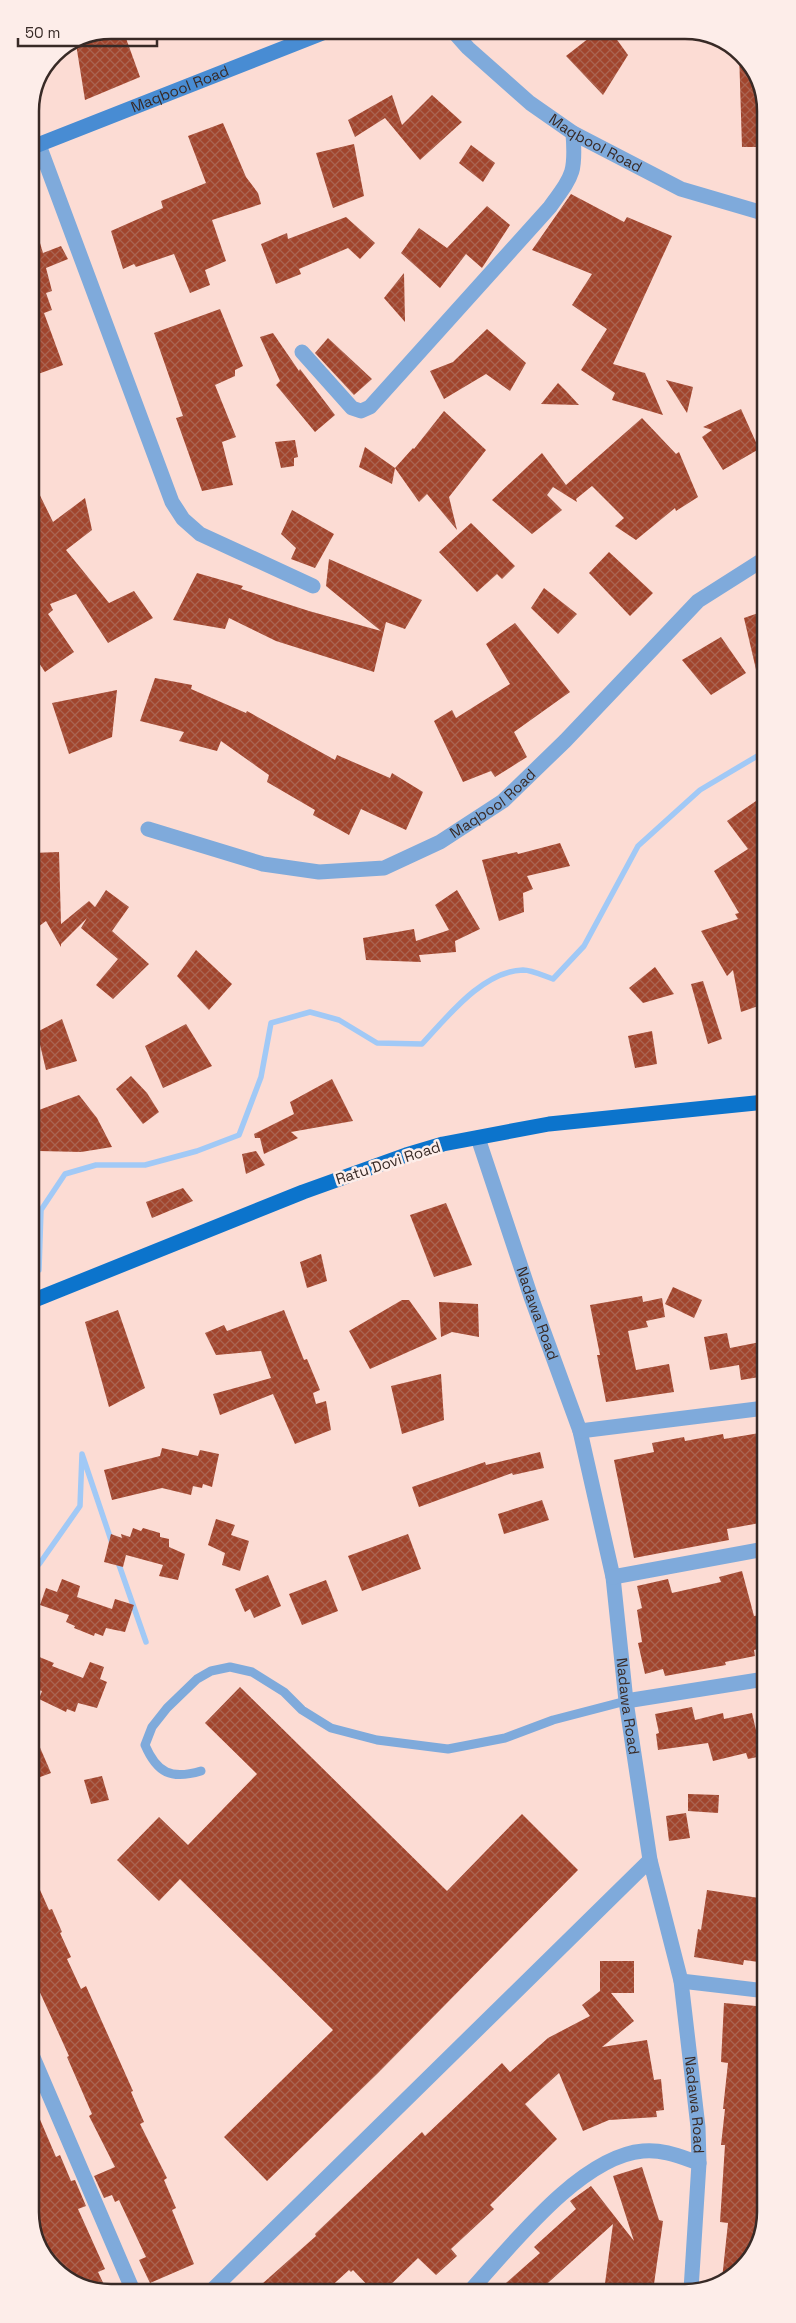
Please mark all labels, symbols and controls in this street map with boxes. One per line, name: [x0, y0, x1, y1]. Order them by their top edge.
scale bar: [18, 15, 156, 47]
text: 50 m: [25, 23, 60, 42]
street label: Maqbool Road: [128, 61, 231, 116]
street label: Maqbool Road: [546, 109, 645, 176]
street label: Maqbool Road: [446, 765, 539, 842]
street label: Ratu Dovi Road: [333, 1137, 443, 1188]
street label: Nadawa Road: [513, 1264, 563, 1362]
street label: Nadawa Road: [613, 1657, 644, 1756]
street label: Nadawa Road: [681, 2055, 709, 2154]

